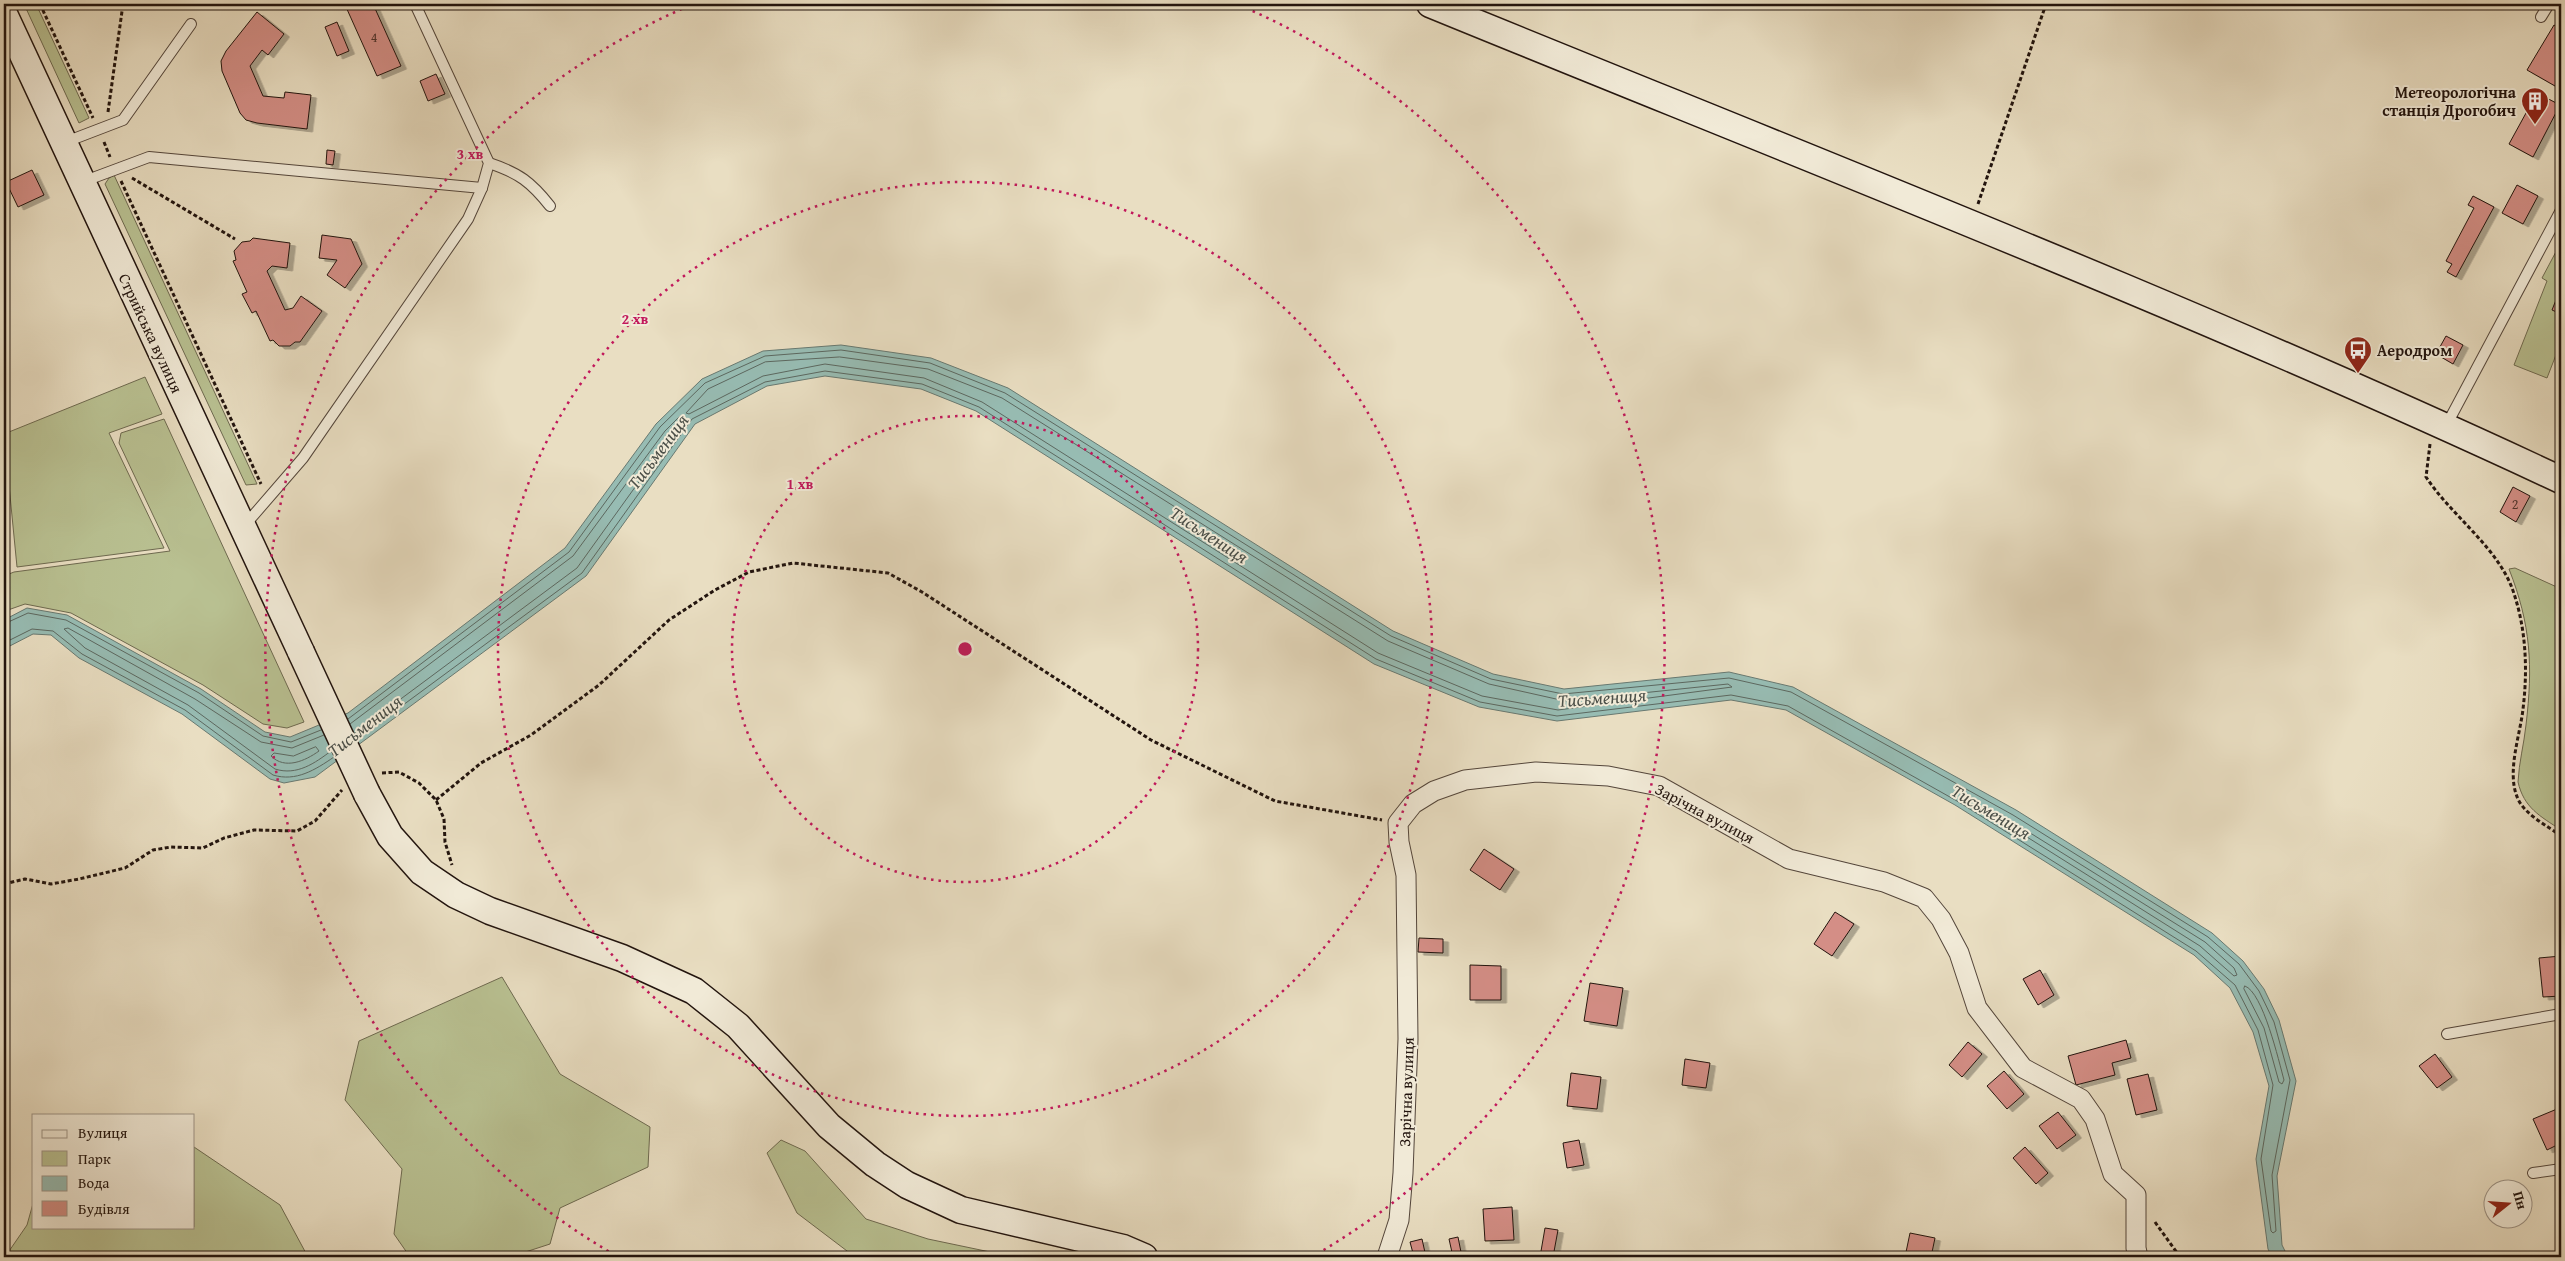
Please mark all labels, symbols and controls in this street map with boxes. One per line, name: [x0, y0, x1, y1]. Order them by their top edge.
house number: 4: [371, 27, 378, 47]
place label: Метеорологічна станція Дрогобич: [2382, 80, 2517, 122]
building icon: Метеорологічна станція Дрогобич: [2520, 86, 2550, 125]
text: 3 хв: [457, 143, 484, 164]
street label: Стрийська вулиця: [113, 269, 189, 397]
text: 2 хв: [622, 308, 649, 329]
bus stop icon: Аеродром: [2343, 335, 2373, 374]
place label: Аеродром: [2377, 338, 2452, 362]
water label: Тисьмениця: [620, 408, 695, 495]
text: 1 хв: [787, 473, 814, 494]
house number: 2: [2512, 494, 2518, 514]
water label: Тисьмениця: [1165, 499, 1254, 570]
centre of rings: [956, 640, 974, 658]
water label: Тисьмениця: [1557, 681, 1647, 714]
water label: Тисьмениця: [322, 688, 408, 763]
street label: Зарічна вулиця: [1651, 777, 1759, 849]
water label: Тисьмениця: [1946, 777, 2036, 846]
street label: Зарічна вулиця: [1392, 1037, 1420, 1147]
legend: [32, 1114, 195, 1228]
text: Вулиця: [78, 1122, 128, 1143]
text: Парк: [78, 1148, 111, 1169]
text: Вода: [78, 1172, 110, 1193]
north arrow: [2482, 1178, 2532, 1228]
text: Пн: [2508, 1189, 2533, 1212]
text: Будівля: [78, 1198, 130, 1219]

